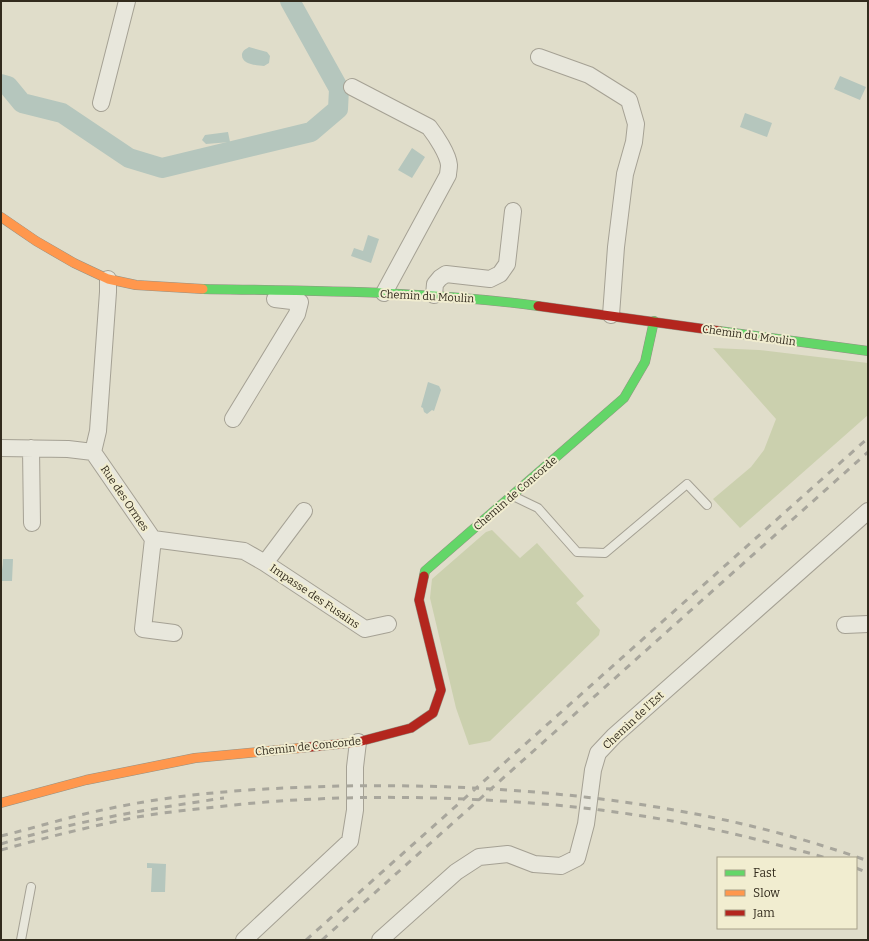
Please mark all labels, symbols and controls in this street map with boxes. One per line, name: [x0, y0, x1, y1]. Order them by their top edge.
street label: Chemin du Moulin: [380, 288, 474, 305]
street label: Chemin du Moulin: [701, 322, 797, 348]
street label: Chemin de Concorde: [471, 454, 560, 533]
street label: Rue des Ormes: [98, 463, 151, 534]
street label: Impasse des Fusains: [267, 562, 362, 631]
street label: Chemin de l'Est: [600, 689, 667, 752]
street label: Chemin de Concorde: [255, 734, 362, 759]
legend: [717, 857, 857, 929]
text: Fast: [753, 866, 777, 880]
text: Slow: [753, 886, 780, 900]
text: Jam: [752, 906, 775, 920]

